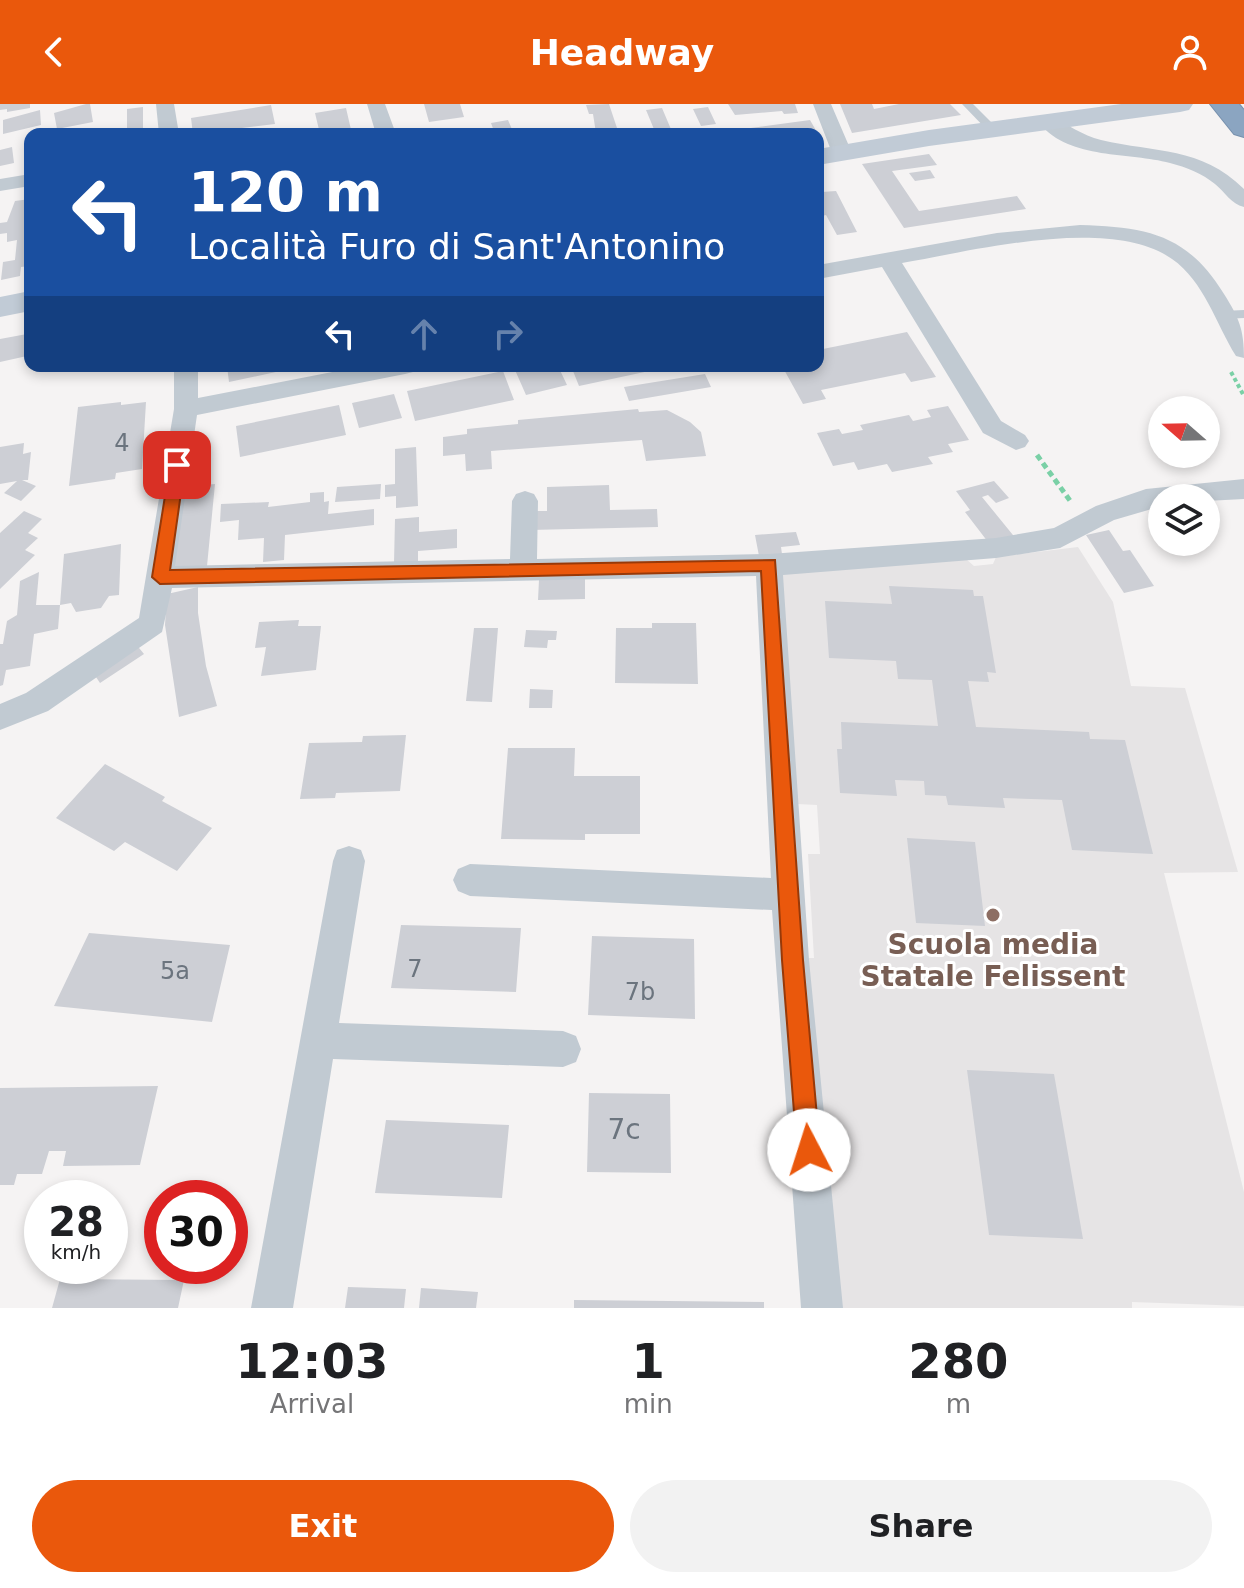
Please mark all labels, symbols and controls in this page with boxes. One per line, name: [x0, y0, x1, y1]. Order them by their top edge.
icon: back: [32, 30, 76, 74]
icon: person: [1168, 30, 1212, 74]
text: Headway: [530, 32, 714, 73]
text: 120 m: [188, 159, 383, 224]
icon: left: [56, 160, 160, 264]
text: Località Furo di Sant'Antonino: [188, 226, 725, 267]
icon: left: [318, 312, 362, 356]
icon: ahead: [402, 312, 446, 356]
icon: right: [486, 312, 530, 356]
north arrow: [1148, 396, 1220, 468]
map controls: [1148, 396, 1220, 556]
house number: 4: [114, 429, 130, 457]
pin: [143, 431, 211, 499]
icon: arrive: [155, 443, 199, 487]
button: layers: [1148, 484, 1220, 556]
marker: Scuola media Statale Felissent: [984, 906, 1002, 924]
place label: Scuola media Statale Felissent: [861, 928, 1125, 993]
house number: 7: [407, 955, 423, 983]
house number: 5a: [160, 957, 190, 985]
house number: 7b: [625, 978, 655, 1006]
position arrow: [767, 1108, 851, 1192]
house number: 7c: [607, 1113, 641, 1146]
speed limit sign: 30: [144, 1180, 248, 1284]
text: 28: [48, 1199, 104, 1245]
text: km/h: [51, 1240, 101, 1264]
text: 12:03: [235, 1333, 388, 1389]
text: 1: [632, 1333, 665, 1389]
text: 280: [908, 1333, 1008, 1389]
text: Arrival: [270, 1389, 354, 1419]
text: min: [624, 1389, 673, 1419]
text: m: [946, 1389, 971, 1419]
button: Exit: [32, 1480, 614, 1572]
button: Share: [630, 1480, 1212, 1572]

